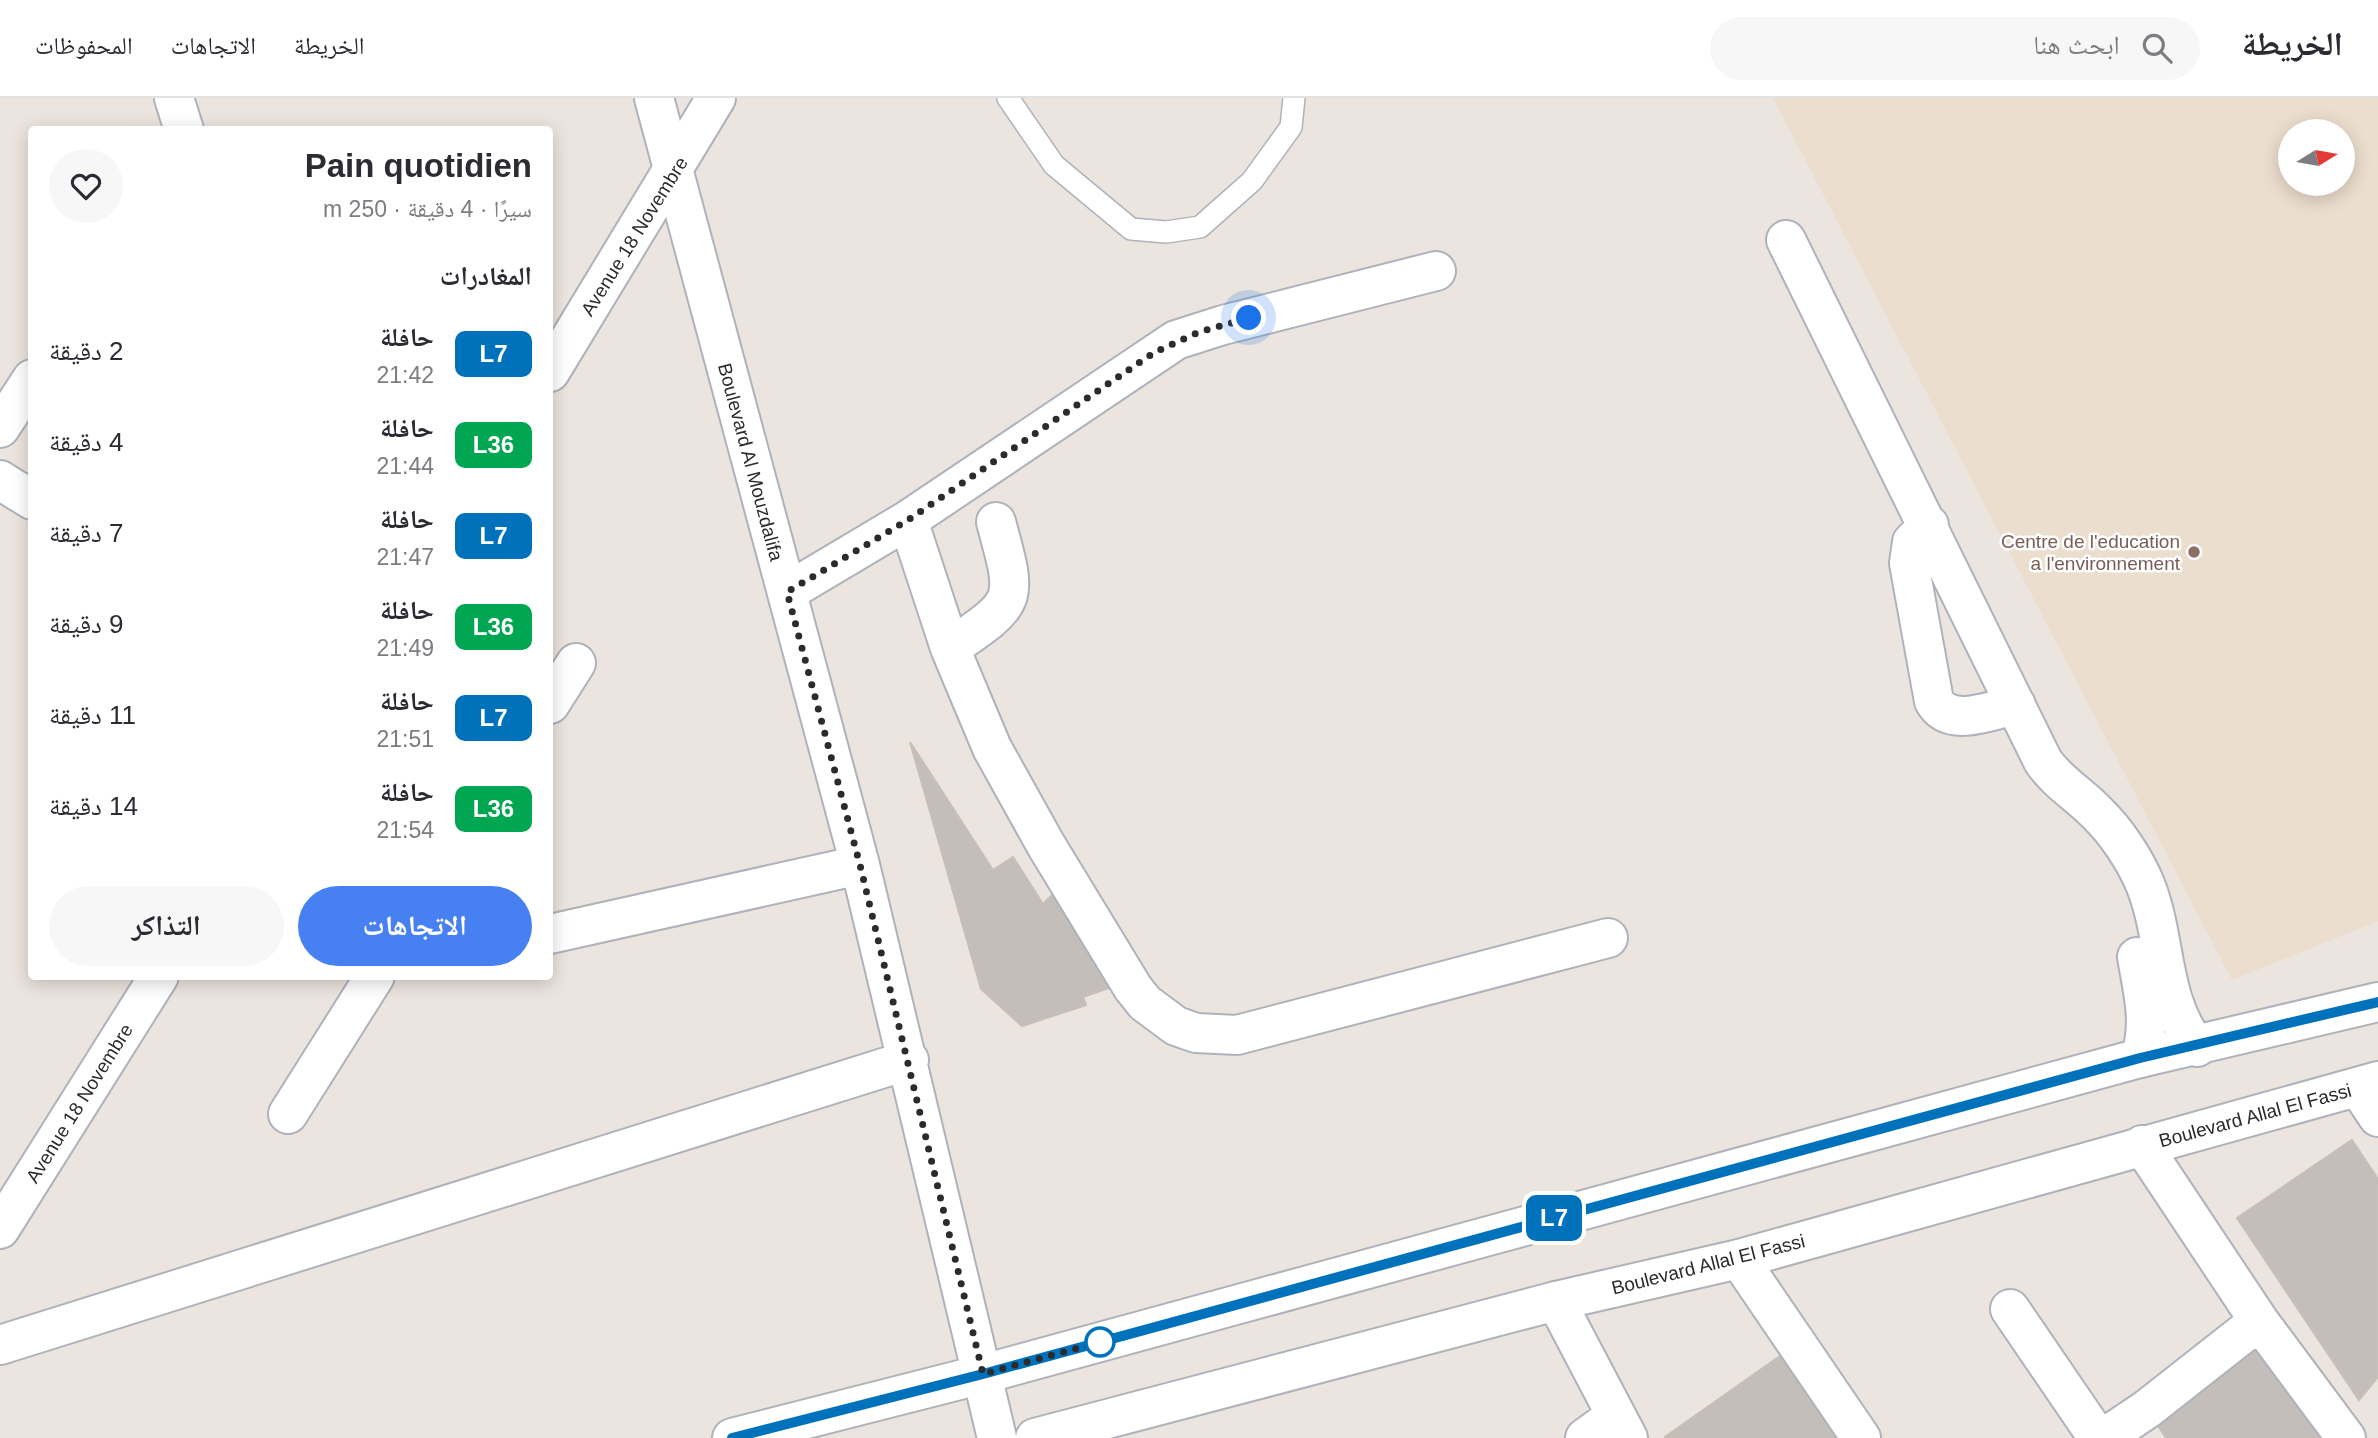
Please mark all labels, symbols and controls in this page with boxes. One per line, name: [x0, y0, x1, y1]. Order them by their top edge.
search box: [1710, 17, 2200, 80]
text: الخريطة: [2242, 25, 2343, 62]
icon: search: [2138, 29, 2176, 67]
text: ابحث هنا: [2033, 30, 2120, 60]
text: المحفوظات: [35, 32, 133, 59]
text: الاتجاهات: [171, 32, 256, 59]
text: الخريطة: [294, 32, 365, 59]
north arrow: [2278, 119, 2356, 196]
map controls: [2278, 119, 2355, 196]
text: Pain quotidien: [305, 147, 532, 184]
button: heart: [49, 149, 123, 223]
street label: Avenue 18 Novembre: [577, 153, 692, 320]
text: سيرًا · 4 دقيقة · 250 m: [323, 196, 532, 222]
text: المغادرات: [440, 261, 532, 291]
your location: [1231, 300, 1266, 335]
text: حافلة: [380, 322, 434, 352]
text: 2 دقيقة: [49, 336, 124, 366]
text: L7: [479, 340, 508, 367]
street label: Boulevard Al Mouzdalifa: [714, 361, 787, 564]
text: 21:42: [376, 362, 434, 388]
text: حافلة: [380, 413, 434, 443]
text: 4 دقيقة: [49, 427, 124, 457]
text: L36: [473, 431, 514, 458]
text: 21:44: [376, 453, 434, 479]
text: حافلة: [380, 504, 434, 534]
text: 7 دقيقة: [49, 518, 124, 548]
text: L7: [479, 522, 508, 549]
place label: Centre de l'education a l'environnement: [2001, 531, 2181, 574]
text: 21:47: [376, 544, 434, 570]
marker: Centre de l'education a l'environnement: [2186, 544, 2202, 560]
text: حافلة: [380, 595, 434, 625]
text: 9 دقيقة: [49, 609, 124, 639]
text: L36: [473, 613, 514, 640]
text: 21:49: [376, 635, 434, 661]
text: حافلة: [380, 686, 434, 716]
text: 11 دقيقة: [49, 700, 136, 730]
text: L7: [479, 704, 508, 731]
text: 21:51: [376, 726, 434, 752]
text: حافلة: [380, 777, 434, 807]
text: 14 دقيقة: [49, 791, 138, 821]
text: L36: [473, 795, 514, 822]
text: 21:54: [376, 817, 434, 843]
button: التذاكر: [49, 886, 284, 966]
button: الاتجاهات: [298, 886, 532, 966]
street label: Avenue 18 Novembre: [22, 1020, 137, 1187]
street label: Boulevard Allal El Fassi: [2157, 1080, 2354, 1151]
line badge: L7: [1522, 1195, 1586, 1241]
text: L7: [1540, 1204, 1568, 1231]
street label: Boulevard Allal El Fassi: [1609, 1230, 1807, 1299]
unlabelled marker: [1085, 1327, 1115, 1357]

